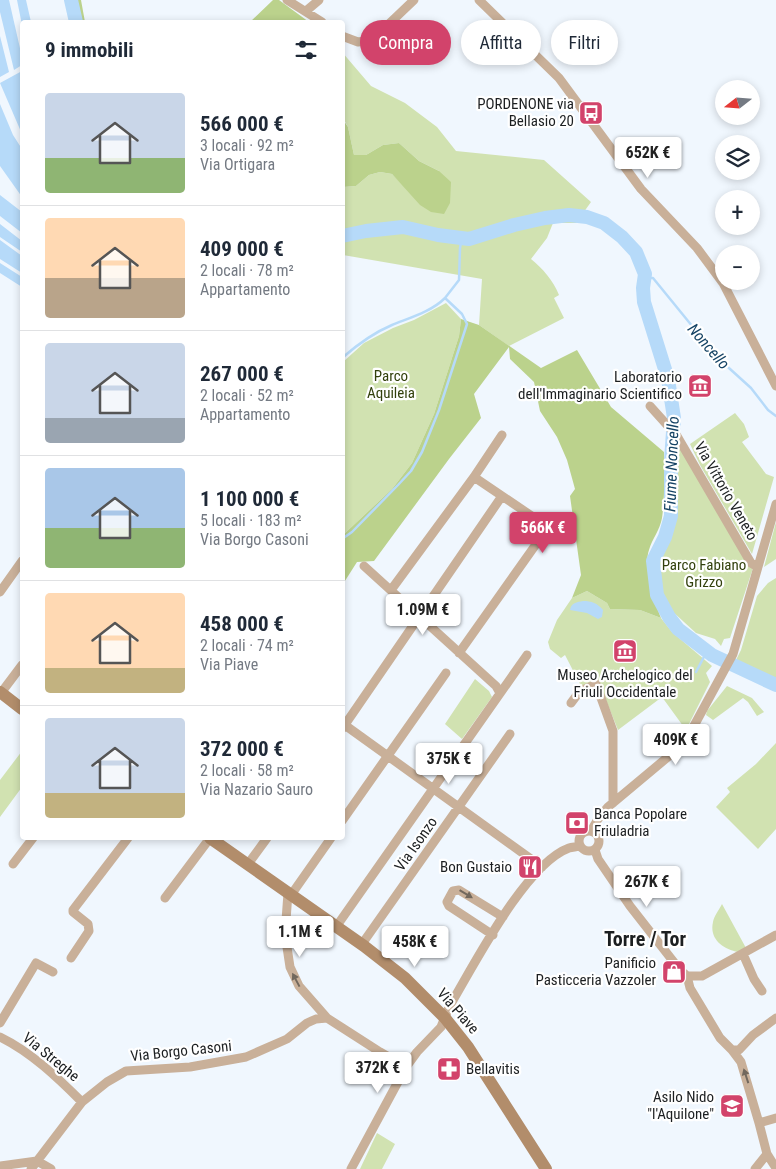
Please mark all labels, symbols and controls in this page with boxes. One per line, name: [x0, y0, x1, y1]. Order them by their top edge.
chip: Compra: [360, 20, 451, 65]
chip: Affitta: [461, 20, 541, 65]
chip: Filtri: [551, 20, 618, 65]
icon: filters: [292, 36, 320, 64]
text: 9 immobili: [45, 38, 134, 62]
north arrow: [715, 80, 760, 125]
map controls: [715, 80, 760, 290]
place label: PORDENONE via Bellasio 20: [477, 95, 574, 130]
bus stop icon: PORDENONE via Bellasio 20: [578, 100, 604, 126]
text: 566 000 €: [200, 112, 284, 136]
icon: home: [85, 113, 145, 173]
button: layers: [715, 135, 760, 180]
text: 3 locali · 92 m²: [200, 136, 294, 155]
pin: 652K €: [607, 136, 689, 179]
text: 652K €: [626, 143, 670, 162]
text: Via Ortigara: [200, 155, 275, 174]
button: +: [715, 190, 760, 235]
text: 409 000 €: [200, 237, 284, 261]
icon: home: [85, 238, 145, 298]
button: −: [715, 245, 760, 290]
text: 2 locali · 78 m²: [200, 261, 294, 280]
text: Appartamento: [200, 280, 290, 299]
water label: Noncello: [684, 320, 734, 373]
text: 267 000 €: [200, 362, 284, 386]
icon: home: [85, 363, 145, 423]
park label: Parco Aquileia: [367, 367, 415, 402]
place label: Laboratorio dell'Immaginario Scientifico: [518, 368, 682, 403]
museum icon: Laboratorio dell'Immaginario Scientifico: [687, 373, 713, 399]
text: 2 locali · 52 m²: [200, 386, 294, 405]
text: Appartamento: [200, 405, 290, 424]
water label: Fiume Noncello: [660, 416, 683, 512]
street label: Via Vittorio Veneto: [691, 439, 761, 543]
text: 1 100 000 €: [200, 487, 299, 511]
icon: home: [85, 488, 145, 548]
text: 5 locali · 183 m²: [200, 511, 302, 530]
pin: 566K €: [502, 512, 584, 554]
text: 566K €: [521, 518, 565, 537]
text: Via Borgo Casoni: [200, 530, 309, 549]
park label: Parco Fabiano Grizzo: [662, 556, 746, 591]
pin: 1.09M €: [377, 594, 469, 636]
text: 1.09M €: [397, 600, 449, 619]
text: 458 000 €: [200, 612, 284, 636]
icon: home: [85, 613, 145, 673]
text: 2 locali · 74 m²: [200, 636, 294, 655]
museum icon: Museo Archelogico del Friuli Occidentale: [612, 638, 638, 664]
text: Via Piave: [200, 655, 258, 674]
place label: Museo Archelogico del Friuli Occidentale: [557, 666, 693, 701]
pin: 409K €: [635, 724, 717, 766]
text: 409K €: [654, 730, 698, 749]
text: 372 000 €: [200, 737, 284, 761]
icon: home: [85, 738, 145, 798]
pin: 375K €: [408, 742, 490, 785]
text: 375K €: [427, 749, 471, 768]
text: 2 locali · 58 m²: [200, 761, 294, 780]
text: Via Nazario Sauro: [200, 780, 313, 799]
place label: Banca Popolare Friuladria: [594, 805, 687, 840]
bank icon: Banca Popolare Friuladria: [564, 810, 590, 836]
street label: Via Isonzo: [391, 813, 441, 875]
restaurant icon: Bon Gustaio: [517, 854, 543, 880]
place label: Bon Gustaio: [440, 858, 512, 876]
pin: 267K €: [606, 866, 688, 908]
text: 267K €: [625, 872, 669, 891]
one-way arrow: [460, 890, 473, 899]
pin: 1.1M €: [259, 916, 341, 958]
text: 1.1M €: [278, 922, 322, 941]
pin: 458K €: [374, 926, 456, 968]
district label: Torre / Tor: [604, 927, 686, 951]
text: 458K €: [393, 932, 437, 951]
place label: Panificio Pasticceria Vazzoler: [535, 954, 656, 989]
shop icon: Panificio Pasticceria Vazzoler: [661, 959, 687, 985]
one-way arrow: [292, 973, 301, 987]
street label: Via Piave: [433, 984, 483, 1038]
street label: Via Streghe: [19, 1029, 83, 1085]
street label: Via Borgo Casoni: [129, 1037, 233, 1065]
pin: 372K €: [337, 1052, 419, 1094]
pharmacy icon: Bellavitis: [436, 1056, 462, 1082]
text: 372K €: [356, 1058, 400, 1077]
place label: Bellavitis: [466, 1060, 520, 1078]
one-way arrow: [742, 1069, 749, 1084]
place label: Asilo Nido "l'Aquilone": [647, 1088, 714, 1123]
school or university icon: Asilo Nido "l'Aquilone": [719, 1093, 745, 1119]

